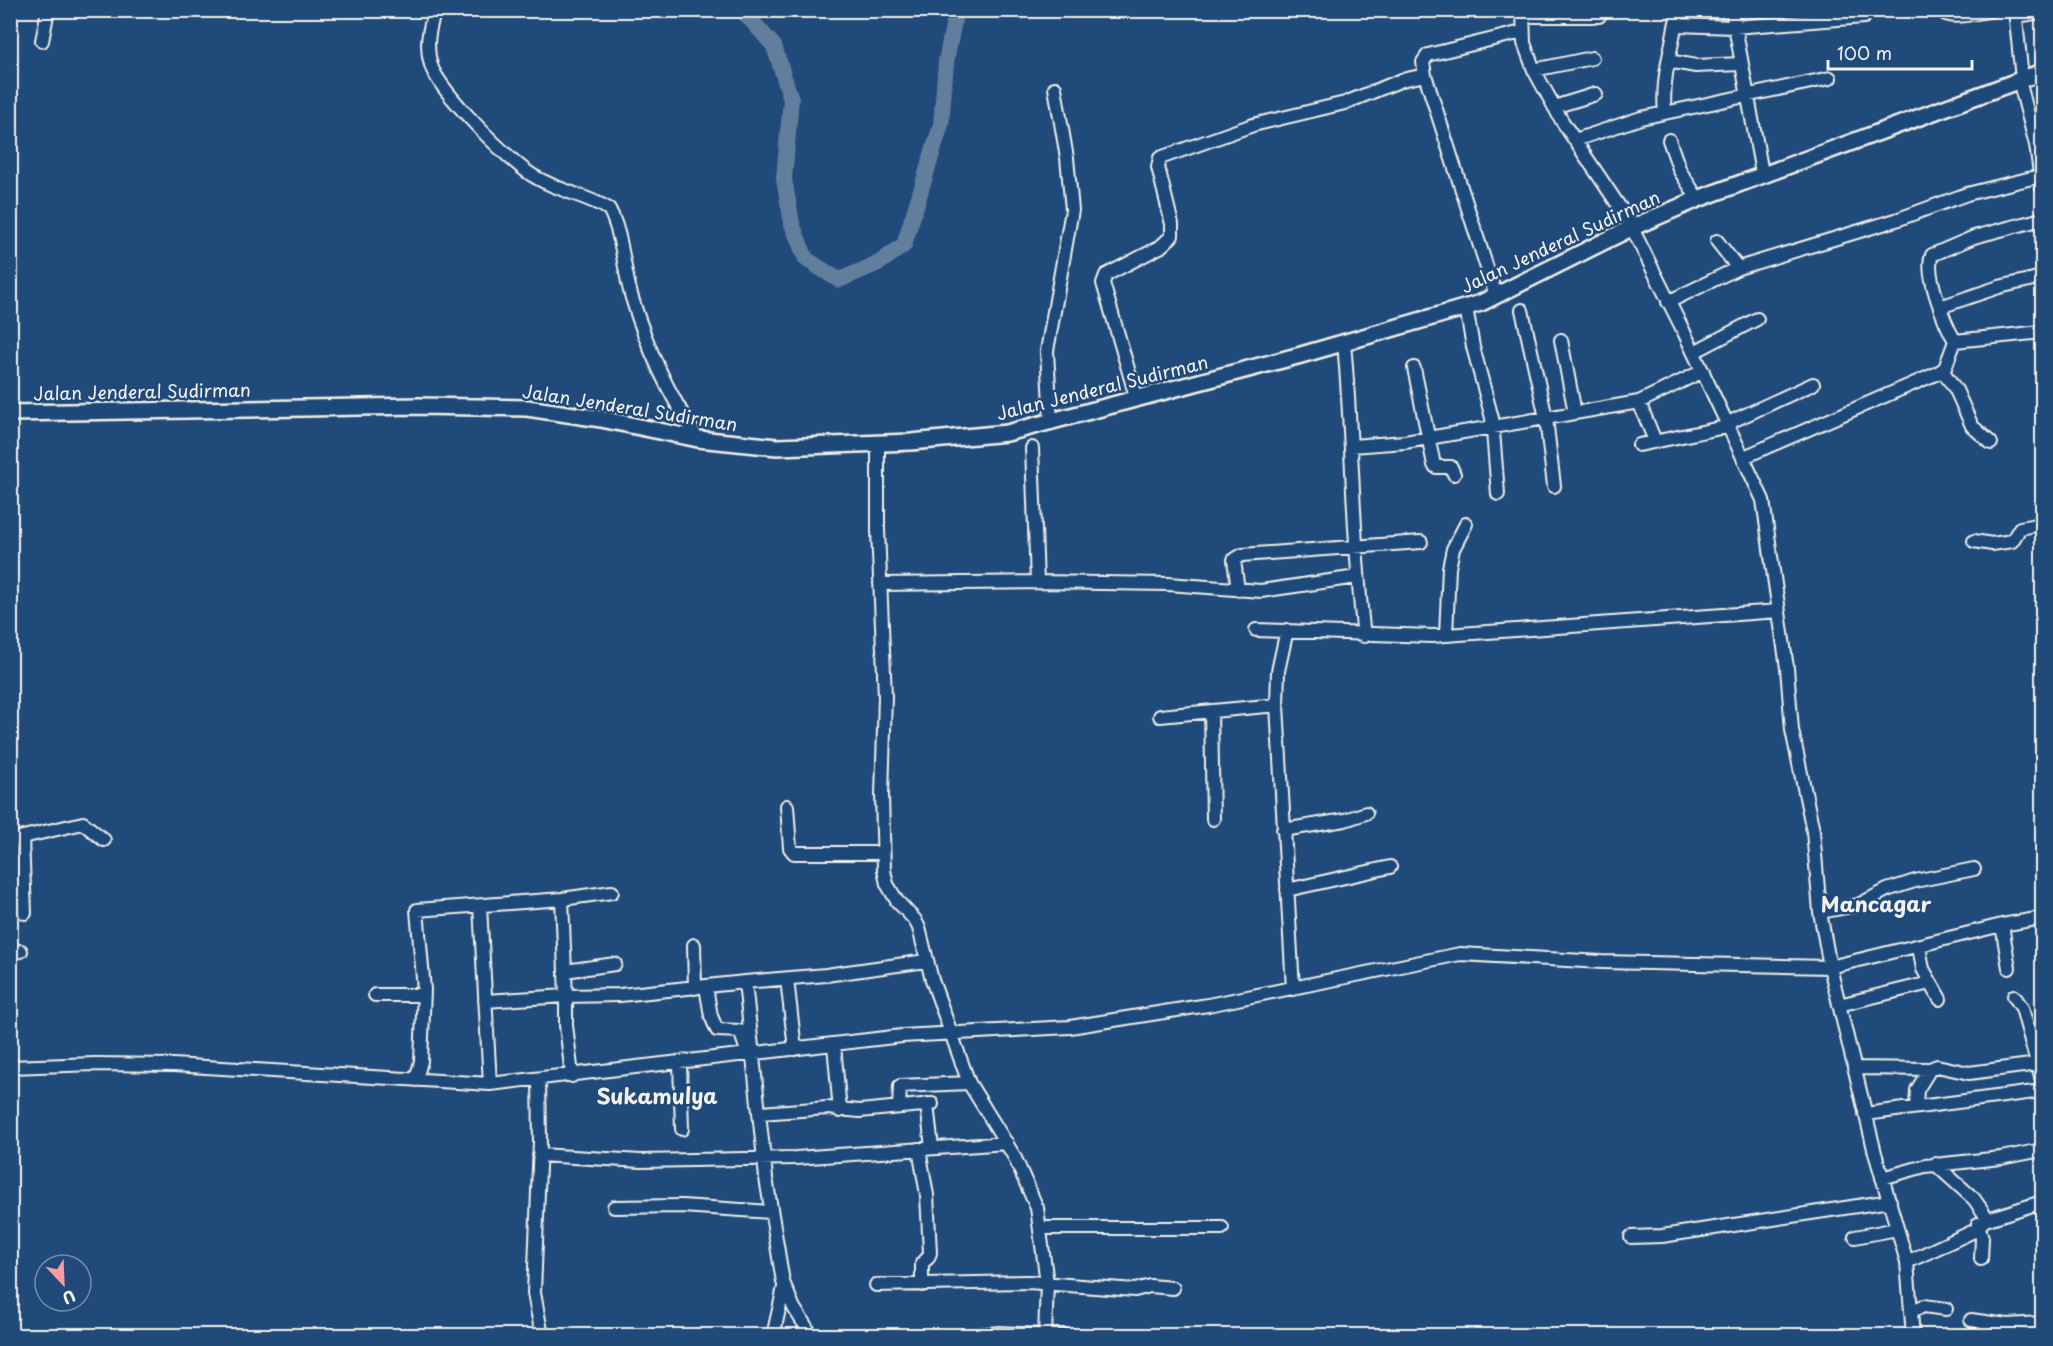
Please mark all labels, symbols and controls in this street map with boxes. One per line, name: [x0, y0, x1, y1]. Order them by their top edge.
scale bar: [1828, 33, 1972, 71]
text: 100 m: [1837, 39, 1892, 66]
street label: Jalan Jenderal Sudirman: [1456, 183, 1664, 299]
street label: Jalan Jenderal Sudirman: [993, 348, 1211, 426]
street label: Jalan Jenderal Sudirman: [33, 376, 251, 406]
street label: Jalan Jenderal Sudirman: [521, 377, 739, 437]
district label: Mancagar: [1821, 887, 1931, 919]
district label: Sukamulya: [596, 1079, 718, 1111]
north arrow: [33, 1253, 93, 1313]
text: U: [59, 1284, 80, 1311]

